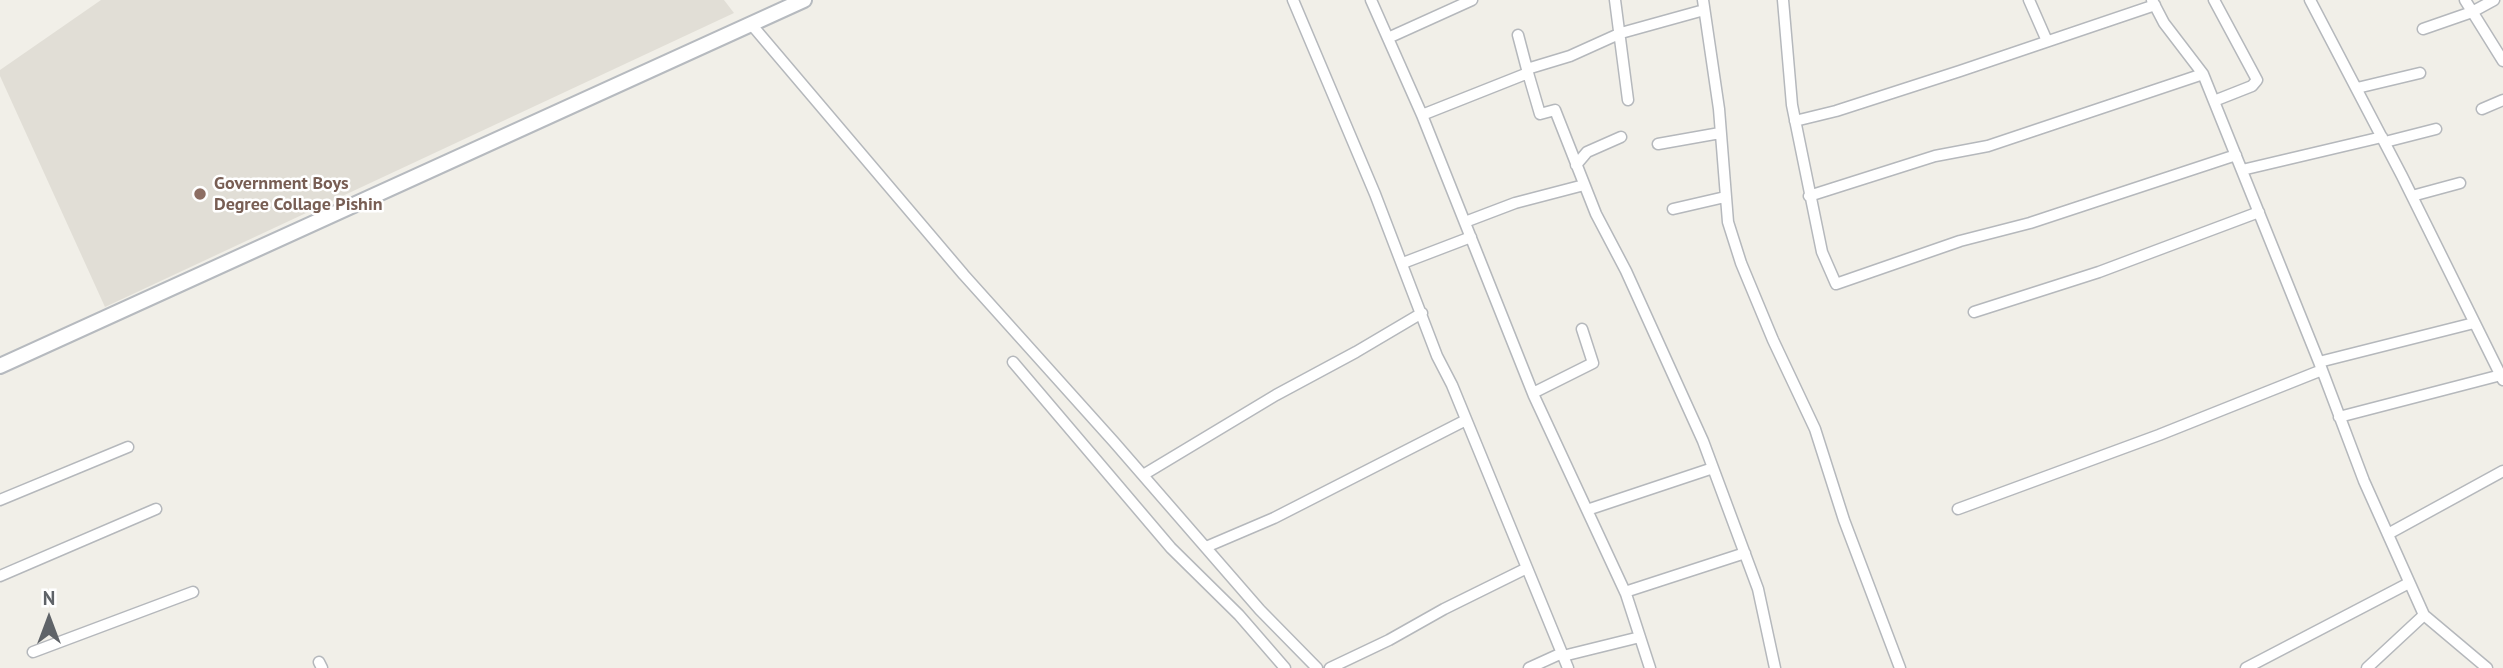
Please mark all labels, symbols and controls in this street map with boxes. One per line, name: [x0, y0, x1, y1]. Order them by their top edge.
place label: Government Boys Degree Collage Pishin: [214, 173, 383, 216]
marker: Government Boys Degree Collage Pishin: [192, 186, 208, 202]
north arrow: [14, 584, 84, 654]
text: N: [43, 586, 55, 610]

